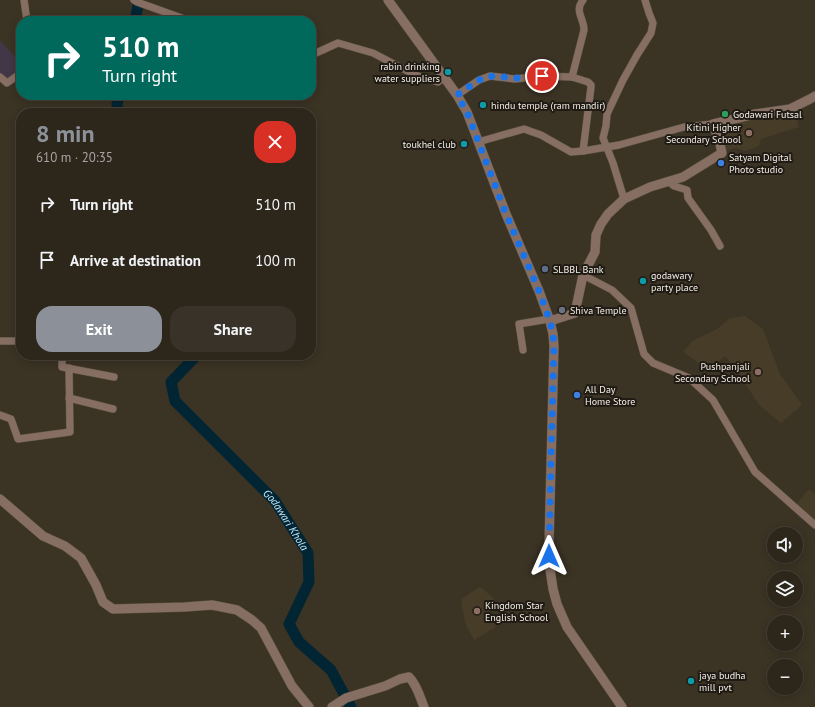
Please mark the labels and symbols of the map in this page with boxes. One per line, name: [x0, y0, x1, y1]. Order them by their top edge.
pin: [525, 59, 559, 93]
place label: rabin drinking water suppliers: [375, 60, 440, 85]
marker: rabin drinking water suppliers: [443, 67, 453, 77]
place label: hindu temple (ram mandir): [491, 99, 606, 112]
marker: hindu temple (ram mandir): [478, 100, 488, 110]
place label: Godawari Futsal: [733, 108, 802, 121]
marker: Godawari Futsal: [720, 109, 730, 119]
place label: Kitini Higher Secondary School: [666, 121, 742, 146]
marker: Kitini Higher Secondary School: [744, 128, 754, 138]
place label: toukhel club: [403, 138, 456, 151]
marker: toukhel club: [459, 139, 469, 149]
place label: Satyam Digital Photo studio: [729, 151, 792, 176]
marker: Satyam Digital Photo studio: [716, 158, 726, 168]
place label: SLBBL Bank: [553, 263, 604, 276]
marker: SLBBL Bank: [540, 264, 550, 274]
place label: godawary party place: [651, 269, 698, 294]
marker: godawary party place: [638, 276, 648, 286]
place label: Shiva Temple: [570, 304, 626, 317]
marker: Shiva Temple: [557, 305, 567, 315]
place label: Pushpanjali Secondary School: [675, 360, 750, 385]
marker: Pushpanjali Secondary School: [753, 367, 763, 377]
place label: All Day Home Store: [585, 383, 635, 408]
marker: All Day Home Store: [572, 390, 582, 400]
water label: Godawari Khola: [260, 486, 312, 554]
position arrow: [528, 535, 570, 577]
place label: Kingdom Star English School: [485, 599, 548, 624]
marker: Kingdom Star English School: [472, 606, 482, 616]
place label: jaya budha mill pvt: [699, 669, 746, 694]
marker: jaya budha mill pvt: [686, 676, 696, 686]

